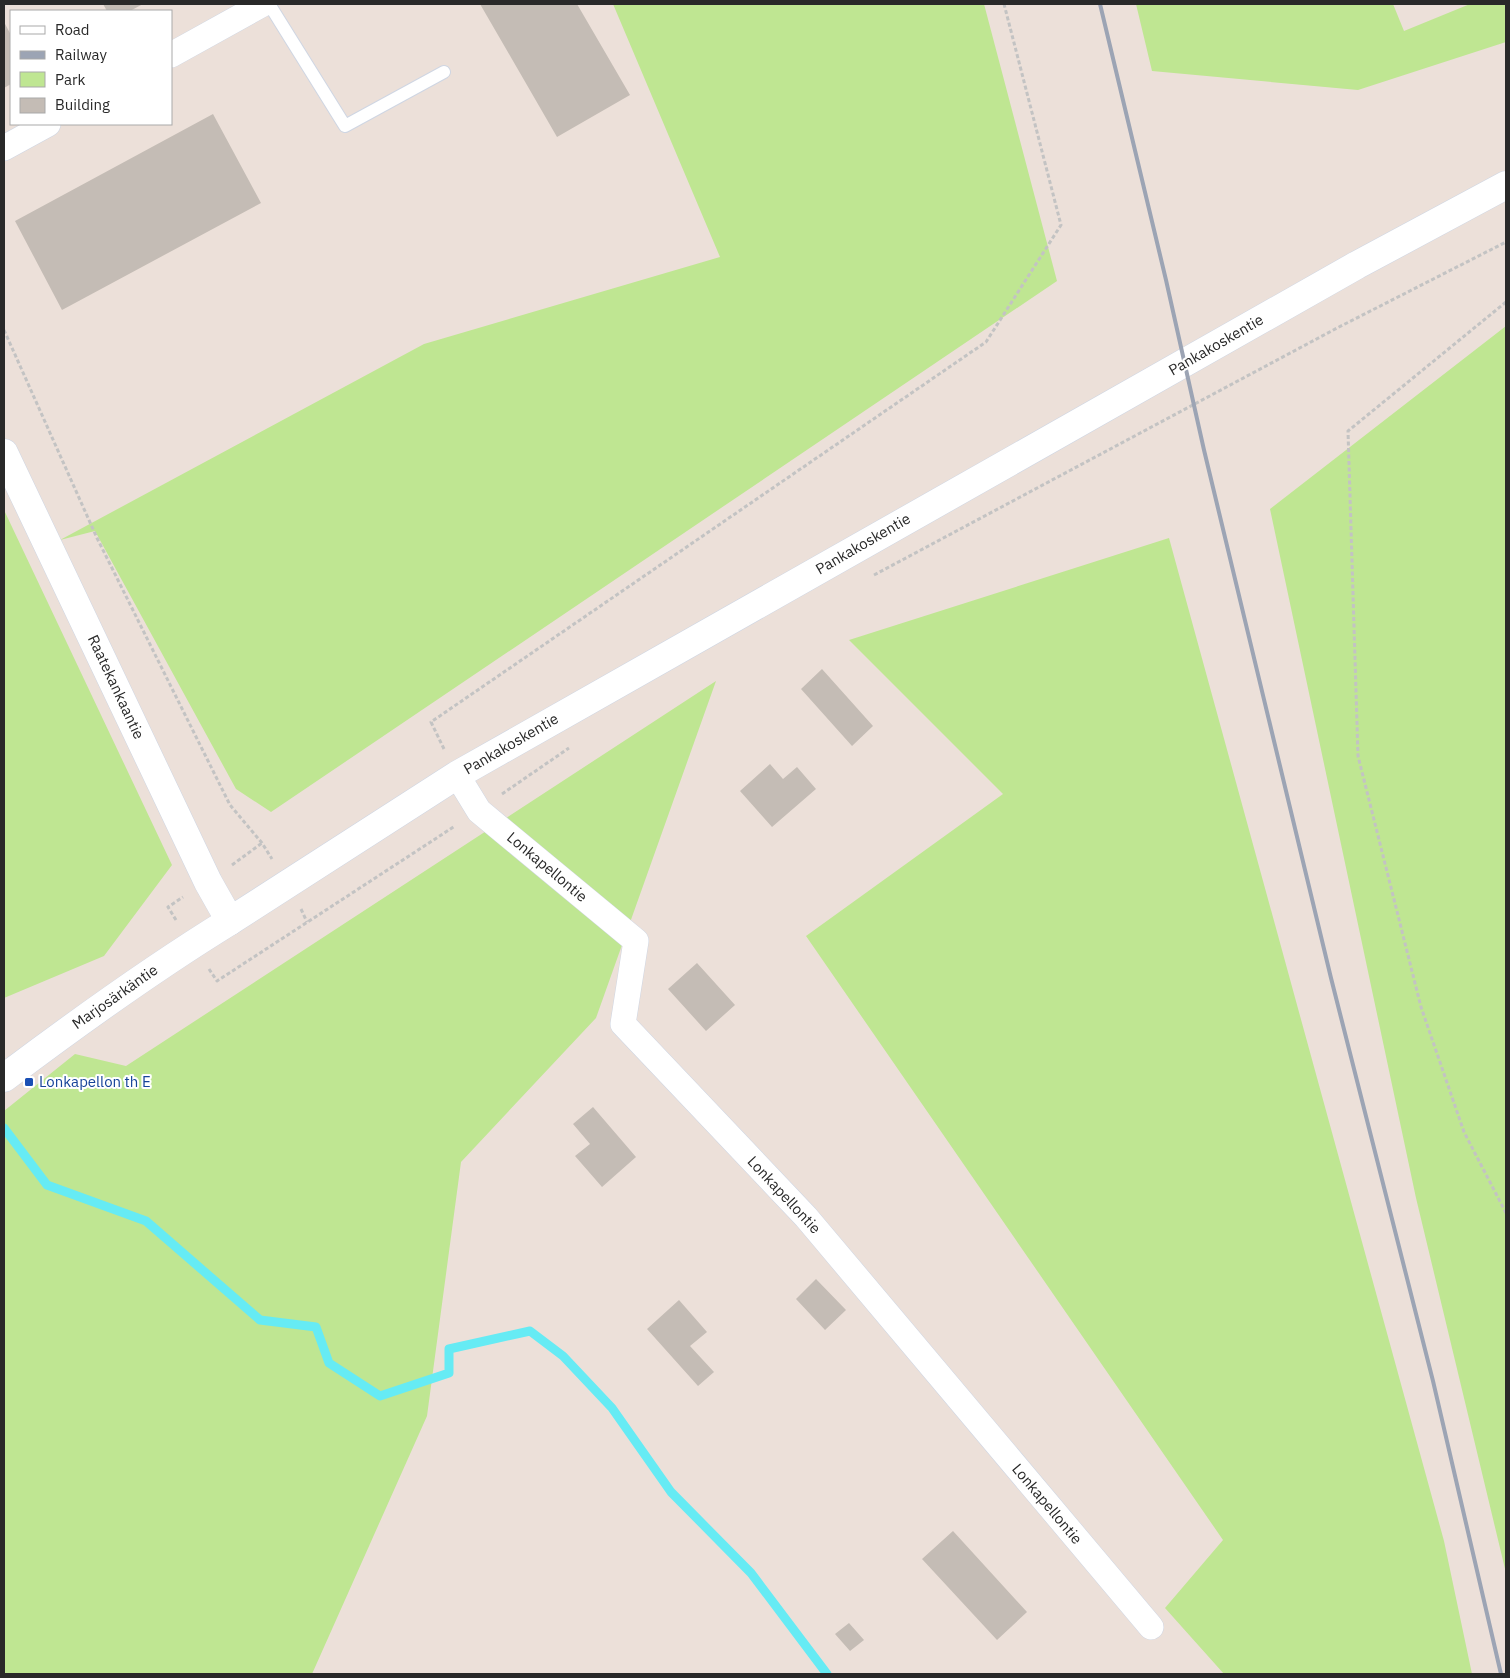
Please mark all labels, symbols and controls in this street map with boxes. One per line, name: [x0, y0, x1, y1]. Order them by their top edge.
legend: [10, 10, 172, 125]
text: Road: [55, 20, 90, 39]
text: Railway: [55, 45, 108, 64]
text: Park: [55, 70, 85, 89]
text: Building: [55, 95, 110, 114]
street label: Pankakoskentie: [1165, 310, 1267, 379]
street label: Pankakoskentie: [812, 509, 914, 578]
street label: Raatekankaantie: [84, 632, 149, 742]
street label: Pankakoskentie: [460, 709, 562, 778]
street label: Lonkapellontie: [503, 827, 591, 906]
street label: Marjosärkäntie: [68, 960, 161, 1033]
place label: Lonkapellon th E: [39, 1072, 151, 1091]
marker: Lonkapellon th E: [23, 1076, 35, 1088]
street label: Lonkapellontie: [744, 1152, 825, 1237]
street label: Lonkapellontie: [1008, 1460, 1087, 1548]

